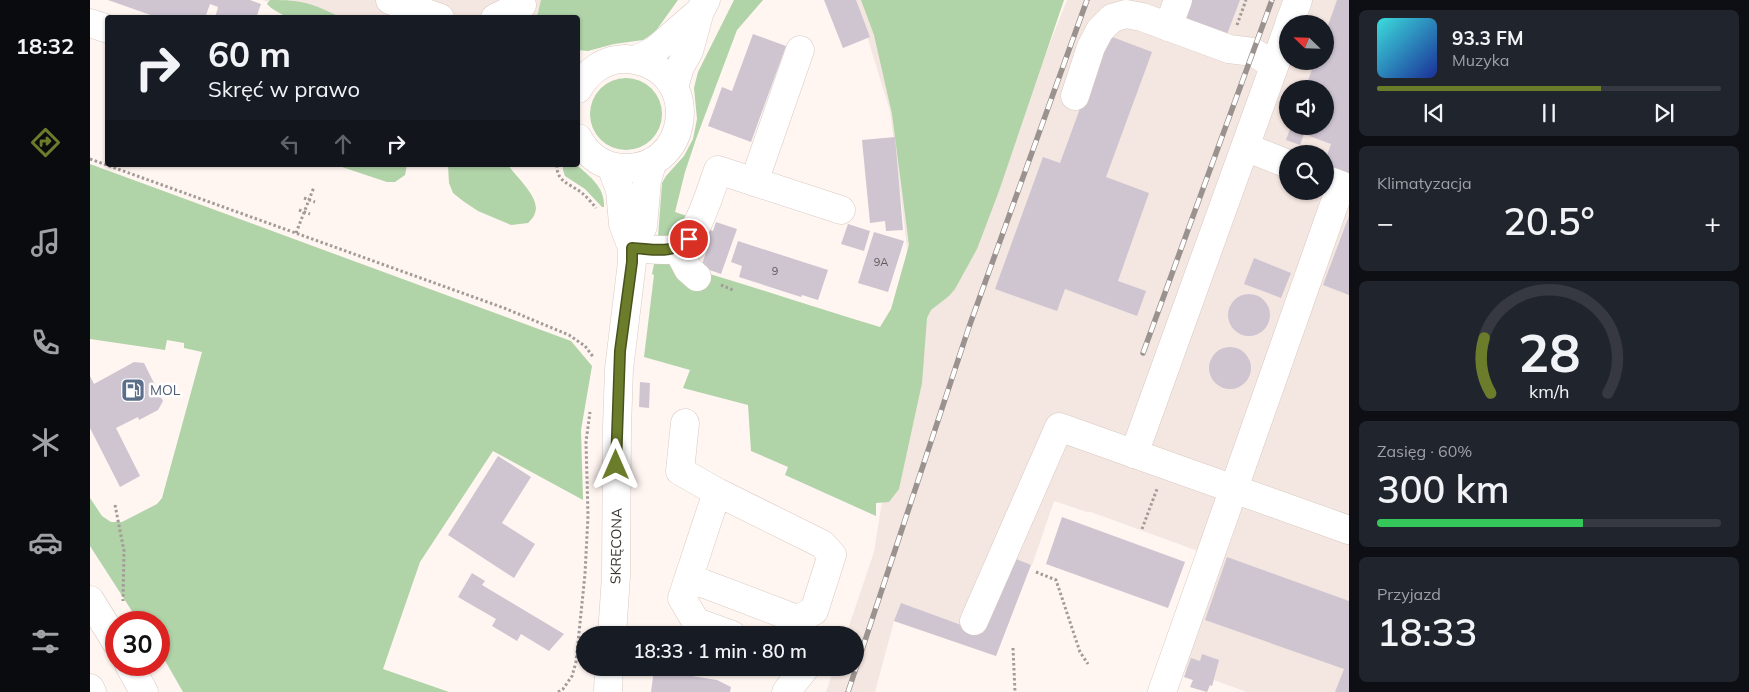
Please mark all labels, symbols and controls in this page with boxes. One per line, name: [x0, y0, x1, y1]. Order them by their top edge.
north arrow: [1279, 15, 1334, 70]
map controls: [1279, 15, 1334, 200]
text: 93.3 FM: [1452, 26, 1524, 50]
text: 18:32: [16, 32, 74, 60]
text: 60 m: [208, 32, 291, 76]
icon: right: [125, 35, 190, 100]
text: Muzyka: [1452, 50, 1509, 70]
text: Skręć w prawo: [208, 75, 360, 103]
button: sound: [1279, 80, 1334, 135]
icon: previous: [1420, 99, 1448, 127]
icon: pause: [1535, 99, 1563, 127]
icon: next: [1650, 99, 1678, 127]
icon: directions: [28, 125, 63, 160]
icon: left: [276, 130, 304, 158]
icon: ahead: [329, 130, 357, 158]
icon: right: [382, 130, 410, 158]
button: search: [1279, 145, 1334, 200]
text: Klimatyzacja: [1377, 173, 1472, 193]
text: 20.5°: [1503, 197, 1595, 245]
text: −: [1377, 205, 1394, 240]
text: +: [1704, 205, 1721, 240]
pin: [668, 218, 710, 260]
icon: music: [28, 225, 63, 260]
icon: arrive: [675, 225, 703, 253]
house number: 9A: [874, 255, 888, 269]
house number: 9: [772, 264, 778, 278]
text: 28: [1518, 320, 1580, 385]
icon: phone: [28, 325, 63, 360]
fuel station icon: MOL: [120, 377, 146, 403]
text: km/h: [1529, 380, 1569, 402]
place label: MOL: [150, 381, 181, 399]
icon: climate: [28, 425, 63, 460]
position arrow: [589, 438, 641, 490]
text: Zasięg · 60%: [1377, 441, 1472, 461]
text: 300 km: [1377, 465, 1510, 513]
street label: SKRĘCONA: [606, 507, 626, 584]
icon: car: [28, 525, 63, 560]
text: Przyjazd: [1377, 584, 1441, 604]
text: 18:33: [1377, 608, 1477, 656]
speed limit sign: 30: [105, 611, 170, 676]
icon: filters: [28, 624, 63, 659]
text: 18:33 · 1 min · 80 m: [633, 639, 807, 663]

